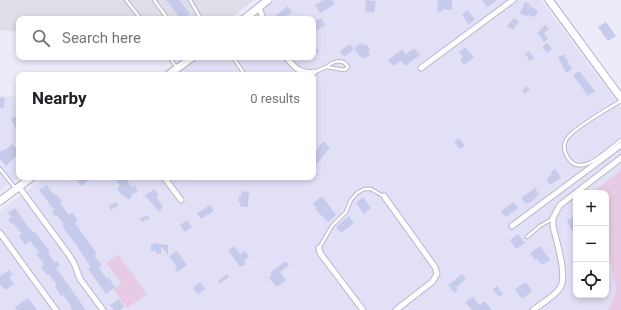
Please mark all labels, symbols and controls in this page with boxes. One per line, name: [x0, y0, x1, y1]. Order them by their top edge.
search box: [16, 16, 316, 60]
icon: search: [30, 27, 52, 49]
text: Search here: [62, 29, 141, 47]
text: Nearby: [32, 88, 87, 108]
text: 0 results: [250, 91, 300, 106]
map controls: [573, 190, 609, 298]
button: +: [573, 190, 609, 226]
button: −: [573, 226, 609, 262]
button: locate: [573, 262, 609, 298]

